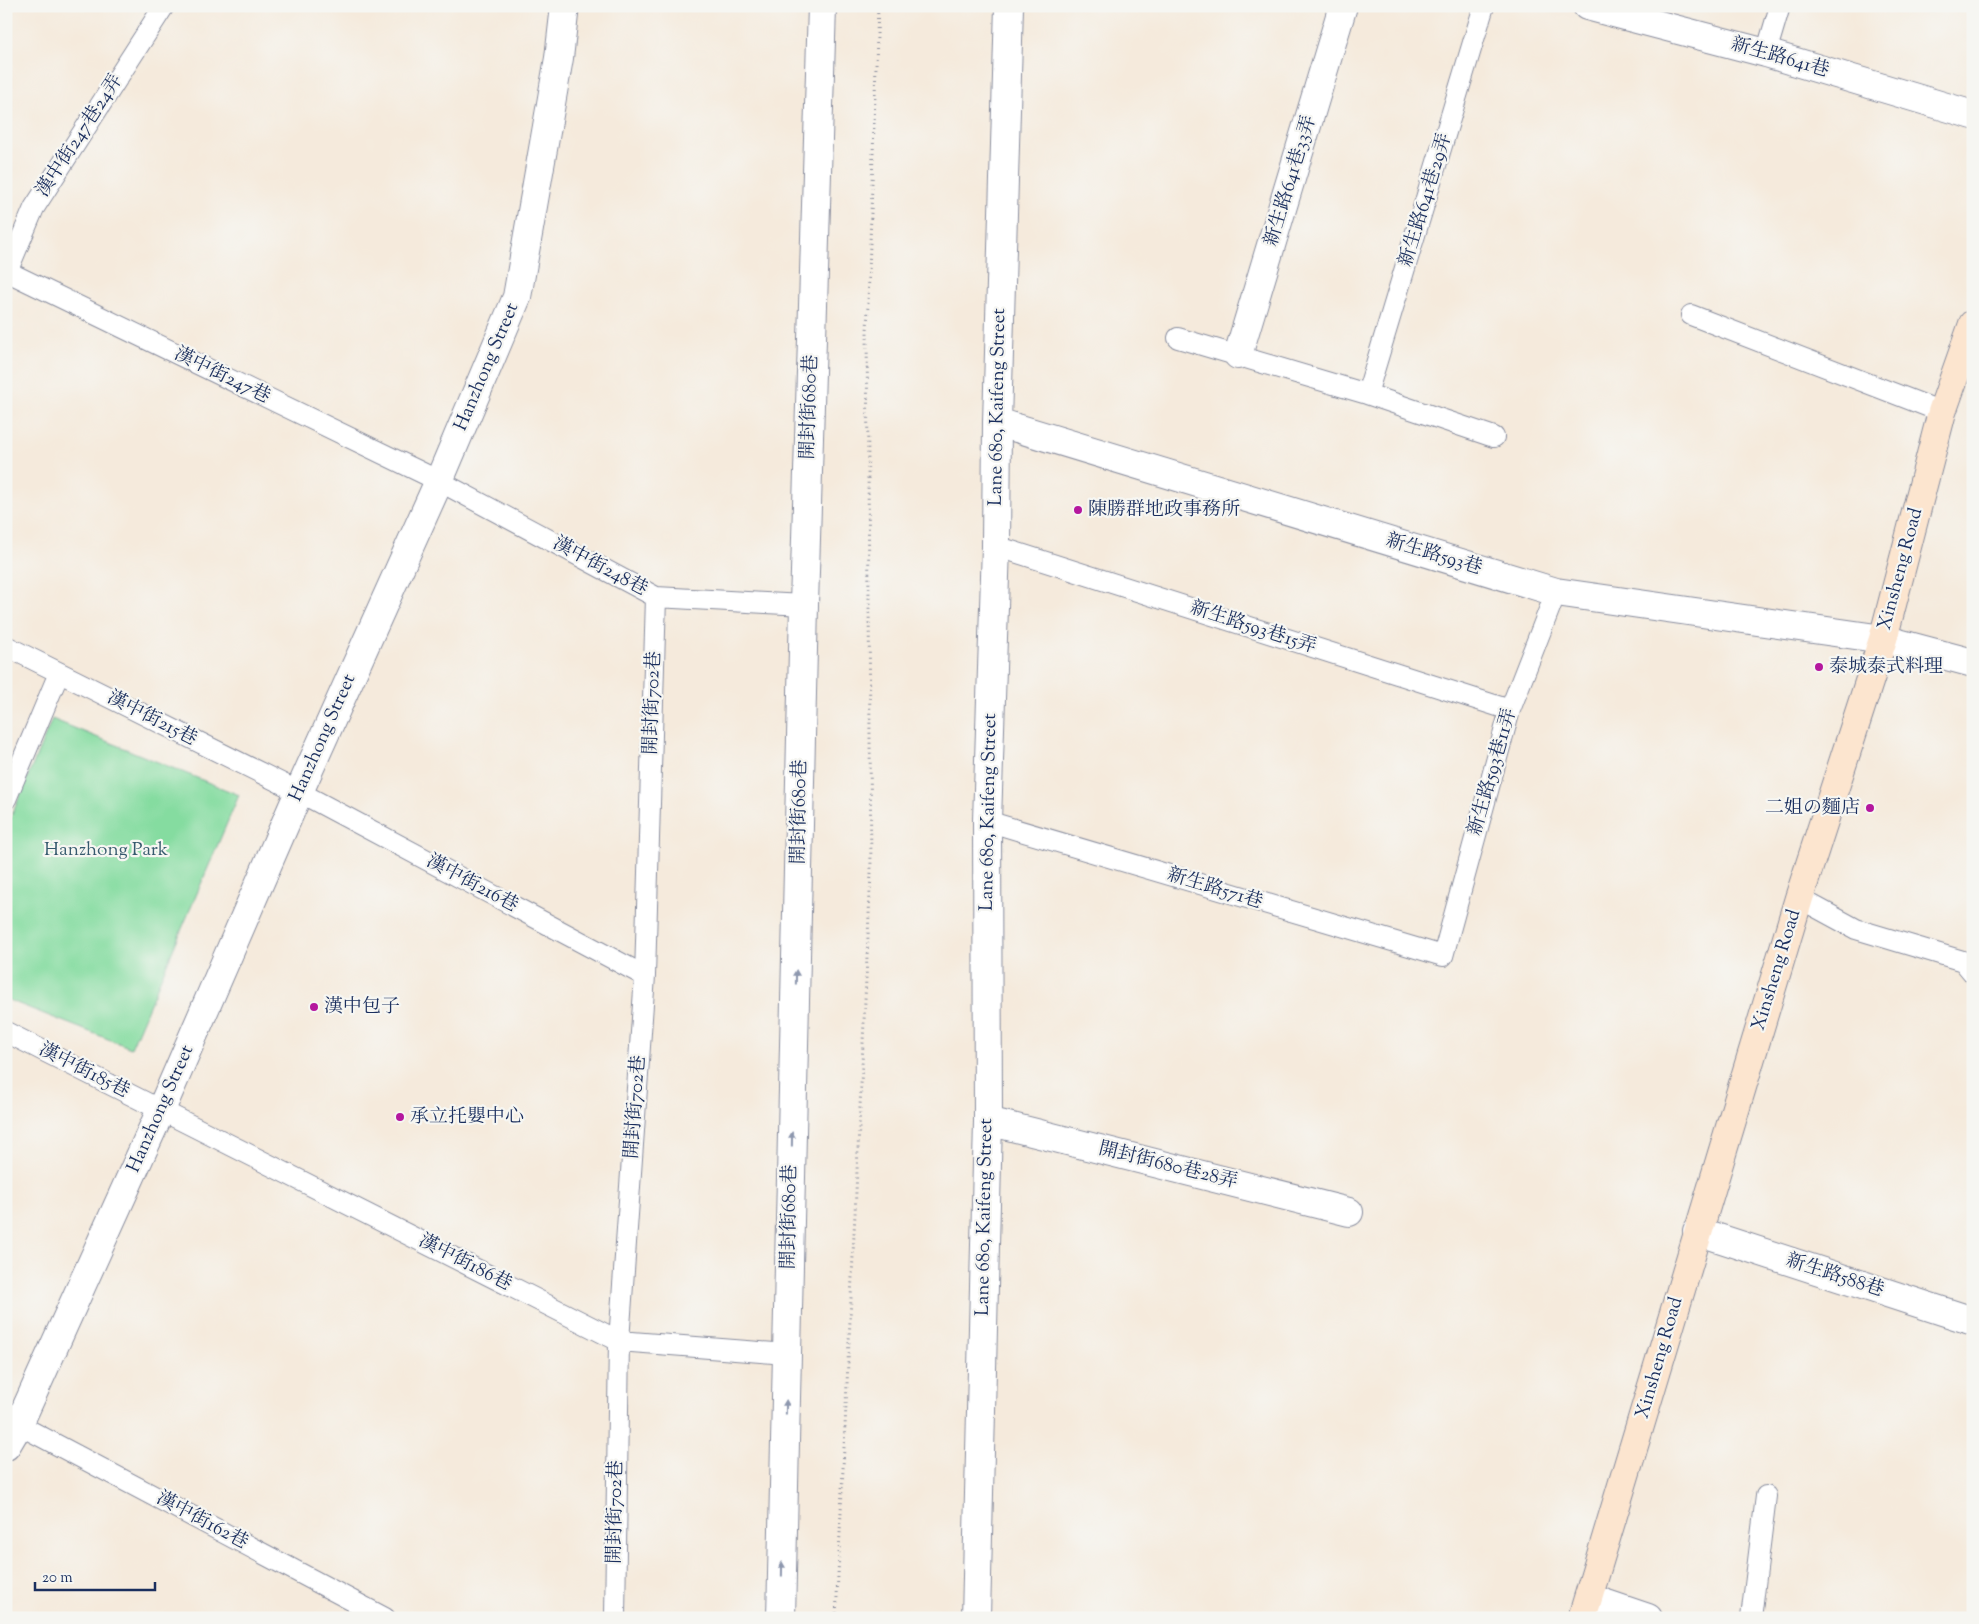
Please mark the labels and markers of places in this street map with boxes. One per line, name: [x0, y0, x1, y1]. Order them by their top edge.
place label: 陳勝群地政事務所: [1088, 497, 1240, 524]
marker: 陳勝群地政事務所: [1072, 504, 1084, 516]
place label: 泰城泰式料理: [1829, 654, 1943, 681]
marker: 泰城泰式料理: [1813, 661, 1825, 673]
place label: 二姐の麵店: [1765, 795, 1860, 822]
marker: 二姐の麵店: [1864, 802, 1876, 814]
place label: 漢中包子: [324, 994, 400, 1021]
marker: 漢中包子: [308, 1001, 320, 1013]
place label: 承立托嬰中心: [410, 1104, 524, 1131]
marker: 承立托嬰中心: [394, 1111, 406, 1123]

